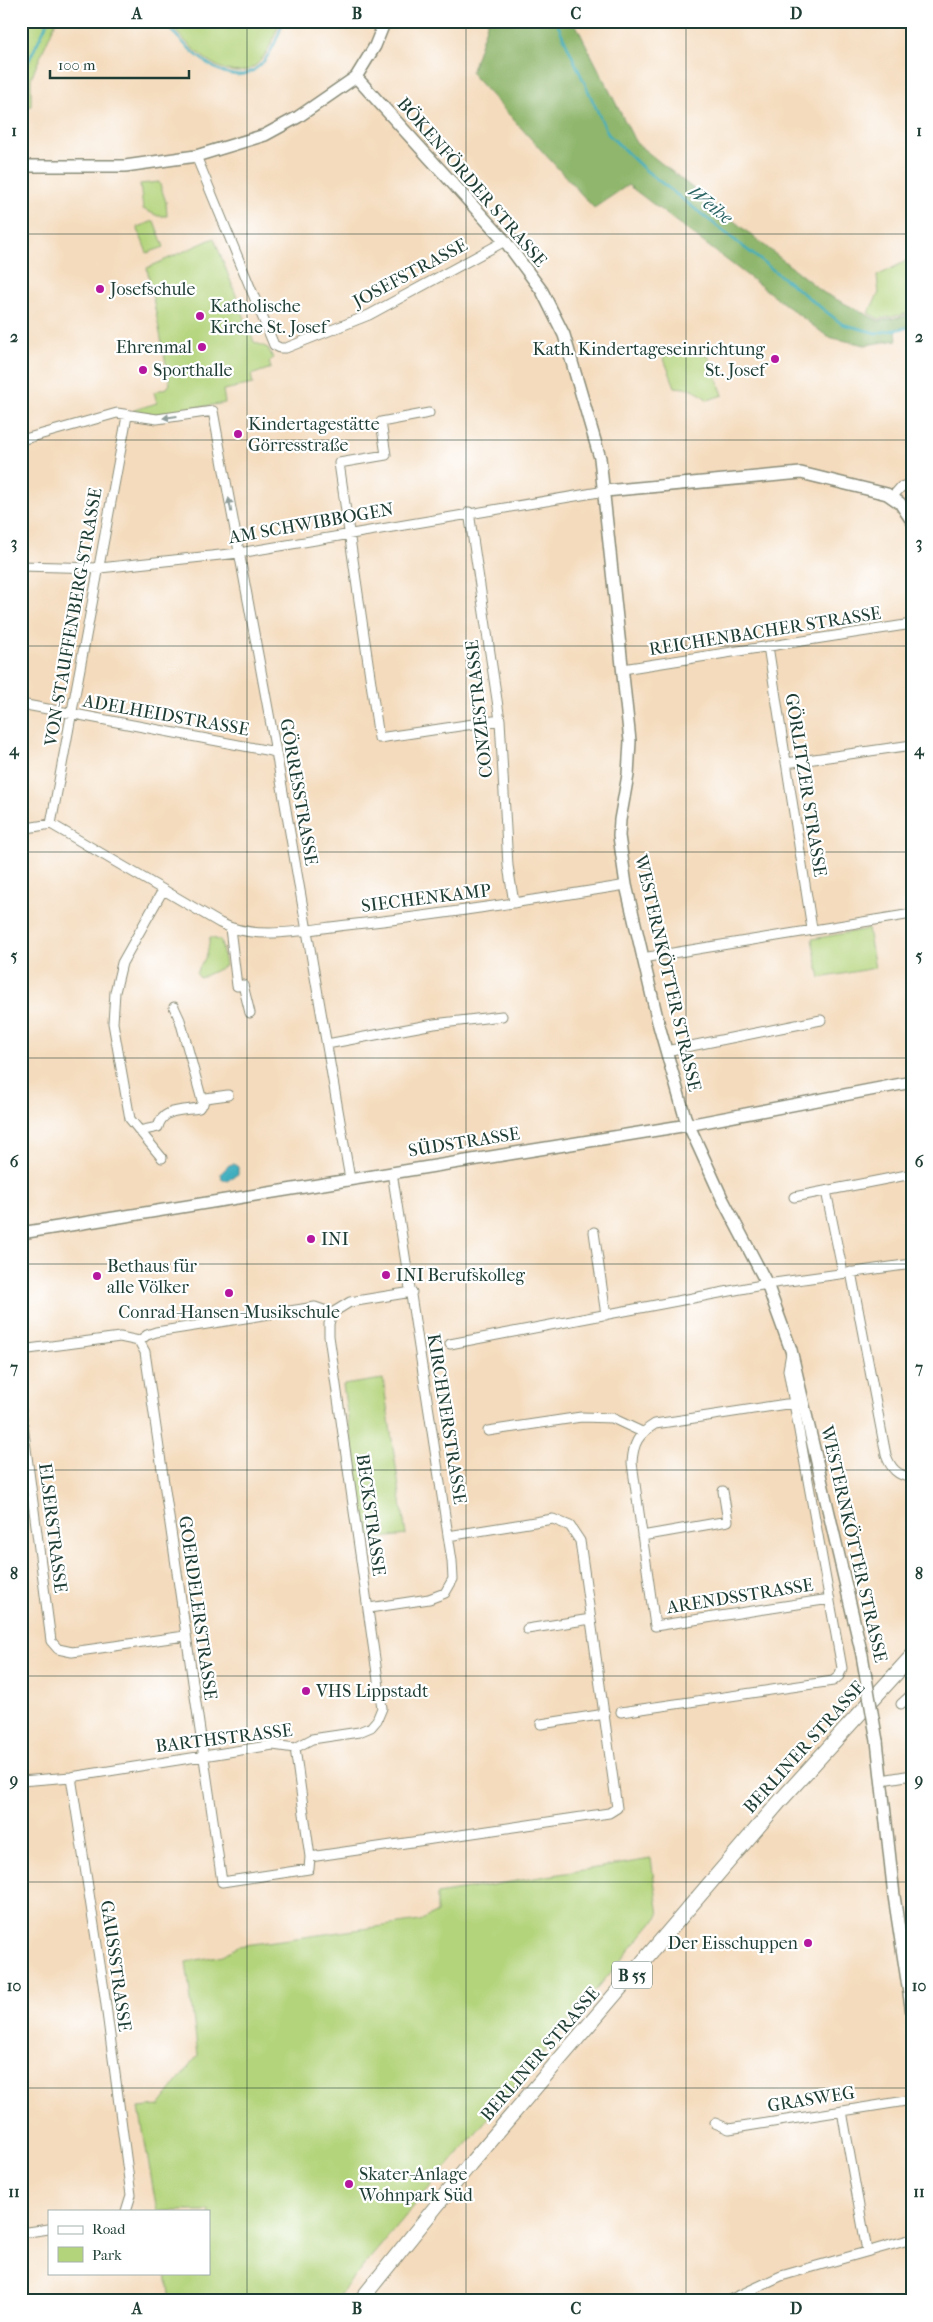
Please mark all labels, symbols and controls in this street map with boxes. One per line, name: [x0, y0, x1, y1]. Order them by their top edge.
text: A: [131, 4, 143, 23]
text: B: [352, 4, 362, 23]
text: C: [571, 4, 582, 23]
text: D: [790, 4, 802, 23]
scale bar: [50, 48, 189, 80]
text: 100 m: [58, 56, 96, 74]
street label: BÖKENFÖRDER STRASSE: [392, 93, 552, 271]
text: 1: [11, 121, 17, 140]
text: 1: [916, 121, 922, 140]
water label: Weihe: [684, 181, 738, 230]
street label: JOSEFSTRASSE: [348, 234, 471, 313]
place label: Josefschule: [108, 279, 195, 300]
marker: Josefschule: [94, 283, 106, 295]
place label: Katholische Kirche St. Josef: [210, 296, 331, 338]
marker: Katholische Kirche St. Josef: [194, 310, 206, 322]
text: 2: [10, 327, 18, 346]
text: 2: [915, 327, 923, 346]
place label: Ehrenmal: [116, 337, 192, 358]
place label: Kath. Kindertageseinrichtung St. Josef: [532, 339, 769, 381]
marker: Ehrenmal: [196, 341, 208, 353]
marker: Kath. Kindertageseinrichtung St. Josef: [769, 353, 781, 365]
place label: Sporthalle: [153, 360, 232, 381]
marker: Sporthalle: [137, 364, 149, 376]
one-way arrow: [162, 413, 178, 421]
place label: Kindertagestätte Görresstraße: [248, 414, 380, 456]
marker: Kindertagestätte Görresstraße: [232, 428, 244, 440]
street label: VON-STAUFFENBERG-STRASSE: [40, 486, 107, 749]
one-way arrow: [226, 496, 234, 512]
street label: AM SCHWIBBOGEN: [226, 499, 396, 549]
text: 3: [11, 533, 17, 553]
text: 3: [916, 533, 922, 553]
street label: REICHENBACHER STRASSE: [647, 603, 883, 660]
street label: CONZESTRASSE: [462, 639, 497, 779]
street label: ADELHEIDSTRASSE: [80, 690, 251, 740]
street label: GÖRLITZER STRASSE: [781, 691, 831, 879]
street label: GÖRRESSTRASSE: [275, 717, 323, 867]
text: 4: [8, 740, 20, 760]
text: 4: [913, 740, 925, 760]
street label: WESTERNKÖTTER STRASSE: [630, 851, 706, 1094]
street label: SIECHENKAMP: [360, 880, 492, 917]
text: 5: [11, 946, 18, 965]
text: 5: [916, 946, 923, 965]
street label: SÜDSTRASSE: [407, 1122, 521, 1162]
text: 6: [10, 1152, 19, 1171]
text: 6: [915, 1152, 924, 1171]
place label: INI: [321, 1229, 349, 1250]
marker: INI: [305, 1233, 317, 1245]
place label: Bethaus für alle Völker: [107, 1256, 197, 1298]
place label: INI Berufskolleg: [396, 1265, 525, 1286]
marker: INI Berufskolleg: [380, 1269, 392, 1281]
marker: Bethaus für alle Völker: [91, 1270, 103, 1282]
marker: Conrad-Hansen-Musikschule: [223, 1287, 235, 1299]
place label: Conrad-Hansen-Musikschule: [118, 1302, 340, 1323]
street label: KIRCHNERSTRASSE: [423, 1332, 470, 1506]
text: 7: [9, 1358, 18, 1377]
text: 7: [914, 1358, 923, 1377]
street label: WESTERNKÖTTER STRASSE: [816, 1422, 892, 1665]
street label: BECKSTRASSE: [352, 1452, 389, 1578]
street label: ELSERSTRASSE: [34, 1462, 71, 1594]
street label: GOERDELERSTRASSE: [174, 1515, 221, 1702]
text: 8: [10, 1564, 18, 1583]
text: 8: [915, 1564, 923, 1583]
street label: ARENDSSTRASSE: [664, 1575, 815, 1619]
street label: BERLINER STRASSE: [739, 1677, 869, 1818]
place label: VHS Lippstadt: [315, 1681, 429, 1702]
marker: VHS Lippstadt: [300, 1685, 312, 1697]
street label: BARTHSTRASSE: [154, 1720, 294, 1757]
text: 9: [9, 1770, 18, 1790]
text: 9: [914, 1770, 923, 1790]
street label: GAUSSSTRASSE: [96, 1899, 135, 2033]
place label: Der Eisschuppen: [667, 1933, 799, 1954]
marker: Der Eisschuppen: [802, 1937, 814, 1949]
road number: B 55: [612, 1962, 652, 1988]
text: 10: [7, 1976, 21, 1995]
text: 10: [912, 1976, 926, 1995]
street label: BERLINER STRASSE: [476, 1983, 604, 2126]
street label: GRASWEG: [766, 2082, 856, 2117]
place label: Skater-Anlage Wohnpark Süd: [358, 2164, 473, 2206]
marker: Skater-Anlage Wohnpark Süd: [343, 2178, 355, 2190]
text: 11: [8, 2182, 20, 2201]
text: 11: [913, 2182, 925, 2201]
legend: [48, 2210, 210, 2274]
text: Road: [92, 2220, 126, 2238]
text: Park: [92, 2246, 122, 2264]
text: A: [131, 2299, 143, 2318]
text: B: [352, 2299, 362, 2318]
text: C: [571, 2299, 582, 2318]
text: D: [790, 2299, 802, 2318]

